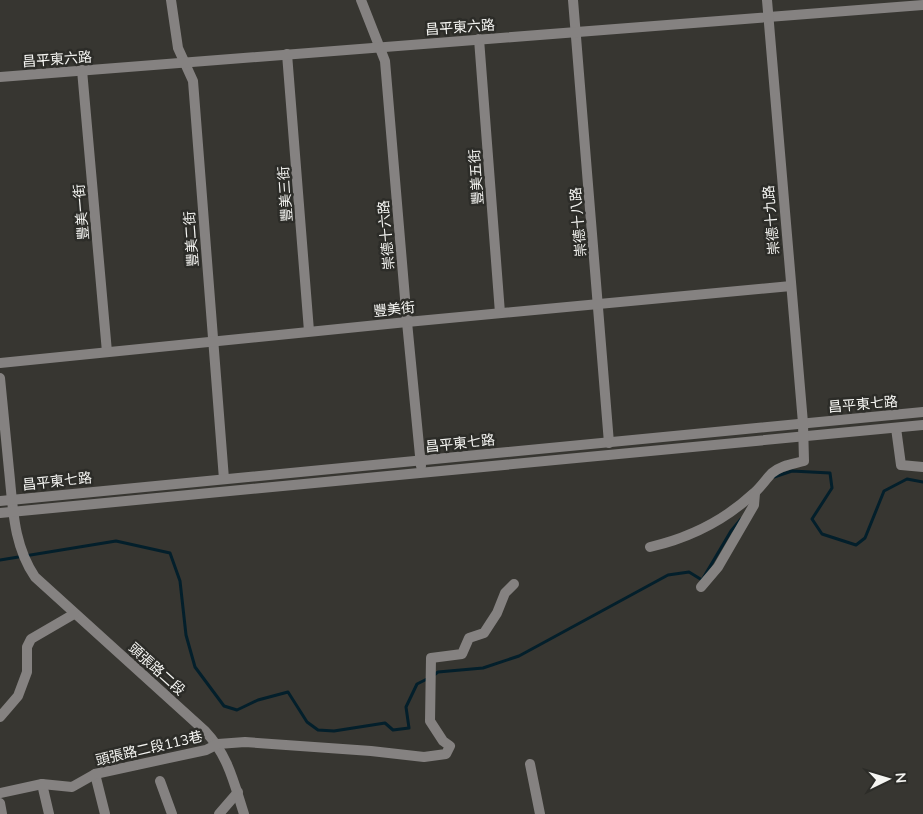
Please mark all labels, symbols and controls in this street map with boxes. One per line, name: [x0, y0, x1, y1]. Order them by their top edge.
street label: 昌平東六路: [424, 16, 496, 38]
street label: 昌平東六路: [21, 48, 93, 70]
street label: 豐美五街: [465, 148, 487, 206]
street label: 豐美三街: [274, 165, 296, 223]
street label: 豐美一街: [70, 183, 92, 241]
street label: 崇德十九路: [759, 184, 783, 256]
street label: 崇德十八路: [566, 186, 590, 258]
street label: 崇德十六路: [374, 199, 398, 271]
street label: 豐美二街: [180, 210, 202, 268]
street label: 豐美街: [372, 298, 416, 320]
street label: 昌平東七路: [827, 392, 899, 416]
street label: 昌平東七路: [424, 430, 496, 456]
street label: 昌平東七路: [21, 468, 93, 494]
street label: 頭張路二段: [125, 639, 189, 699]
street label: 頭張路二段113巷: [94, 727, 204, 769]
north arrow: [863, 754, 913, 804]
text: N: [892, 772, 910, 784]

